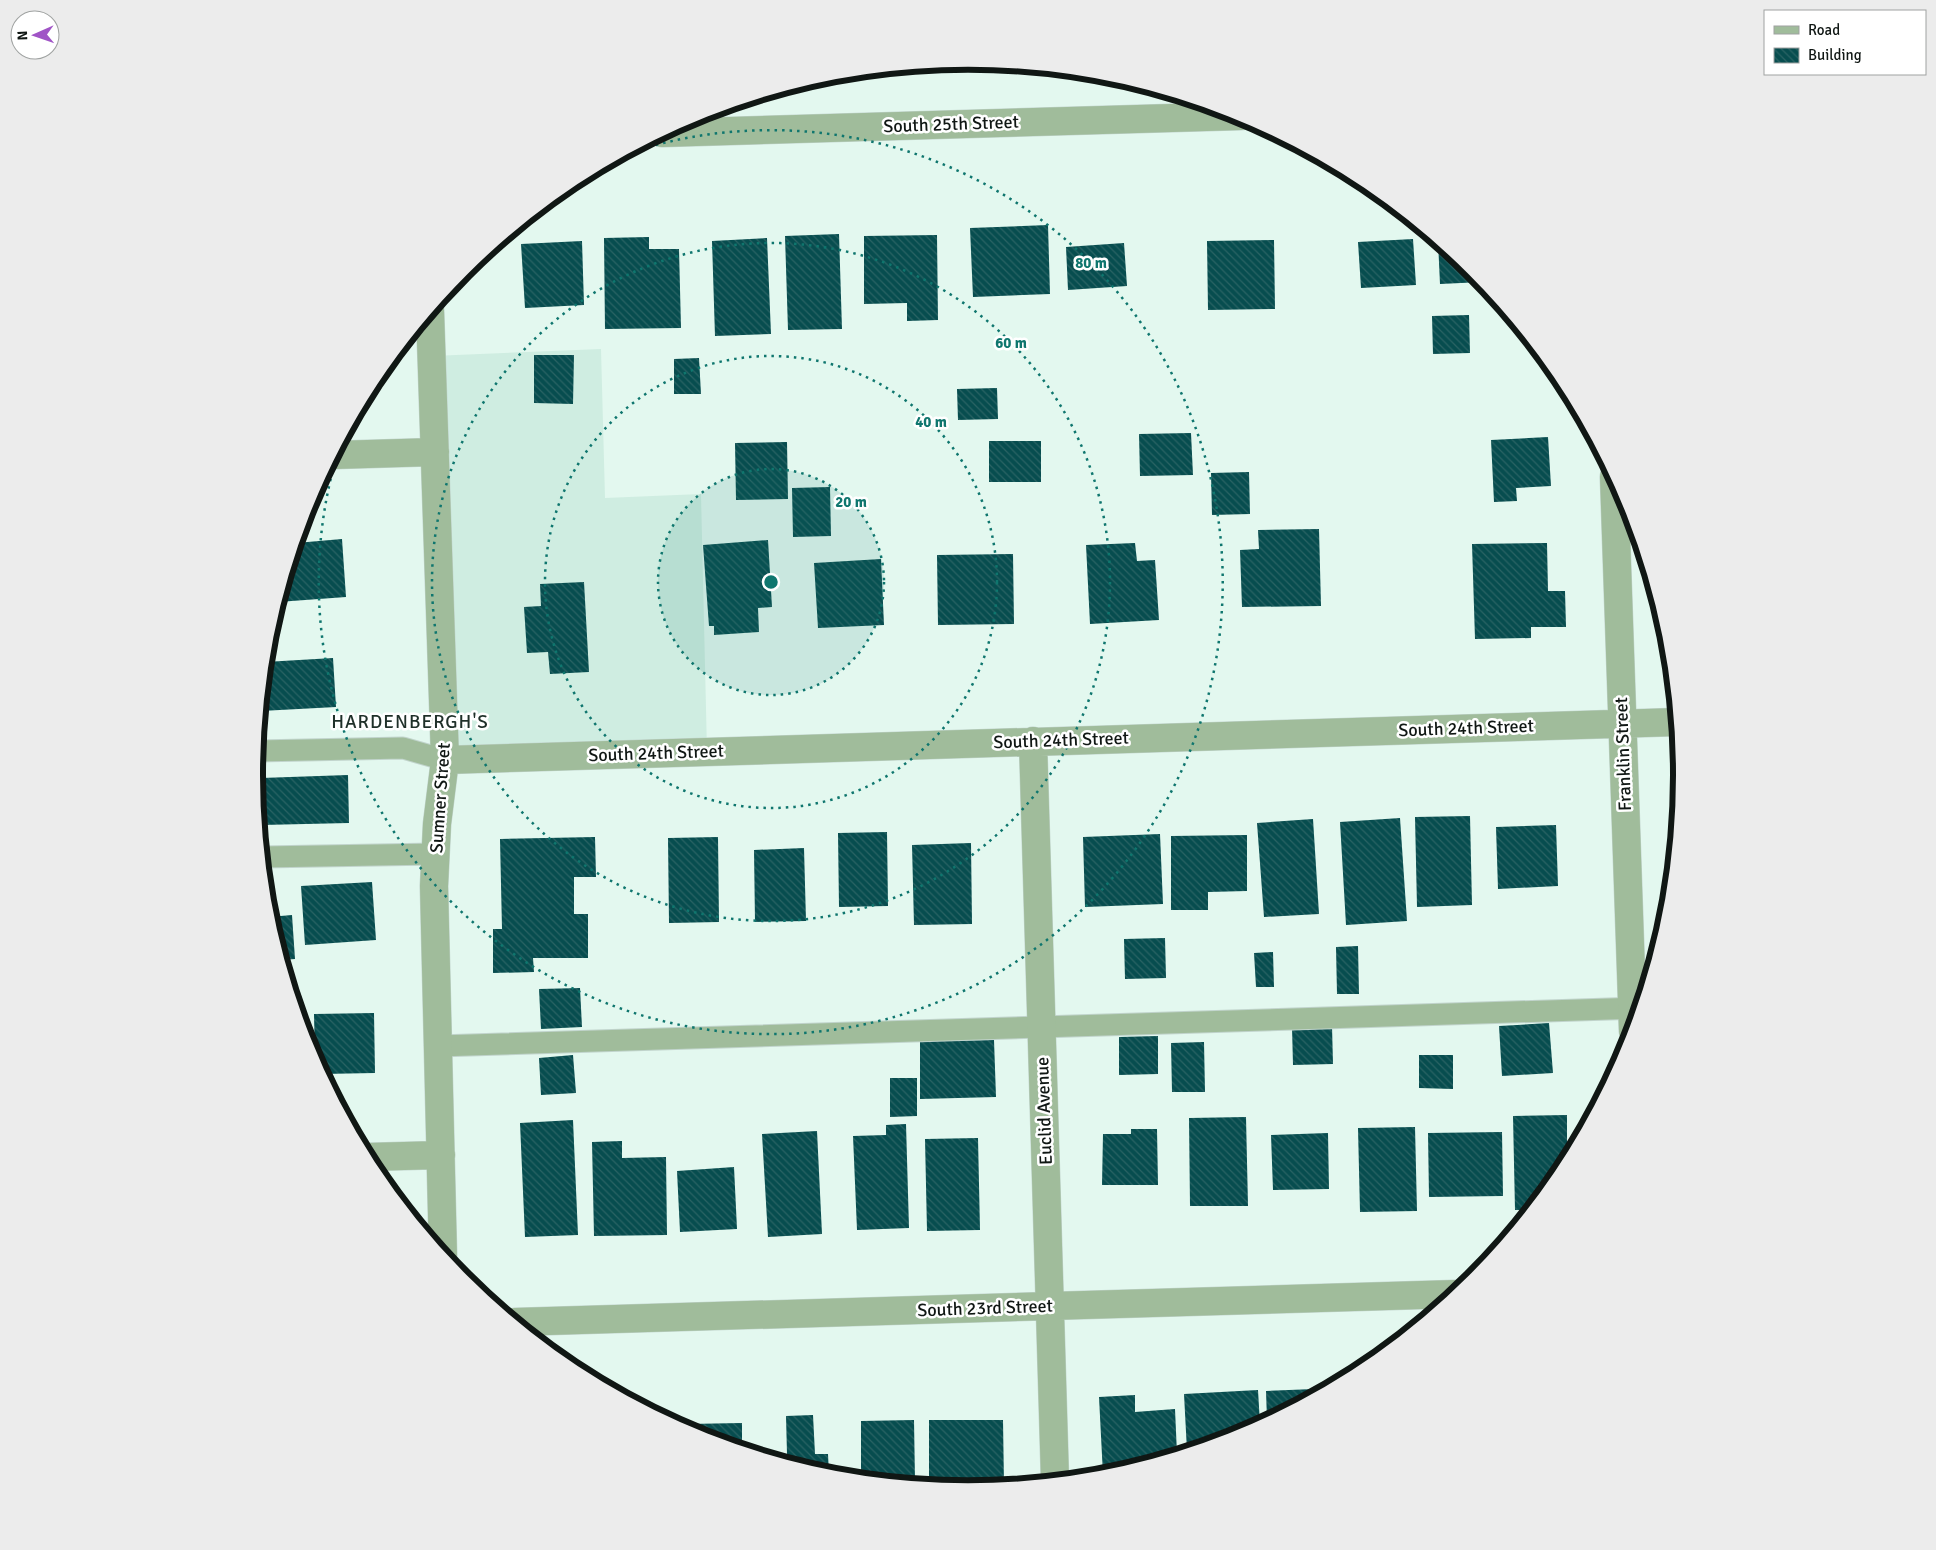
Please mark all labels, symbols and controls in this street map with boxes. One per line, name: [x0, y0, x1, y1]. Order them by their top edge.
north arrow: [10, 10, 60, 60]
legend: [1764, 10, 1926, 75]
text: Road: [1808, 21, 1840, 39]
text: N: [14, 30, 31, 41]
text: Building: [1808, 46, 1862, 64]
street label: South 25th Street: [883, 111, 1019, 137]
text: 80 m: [1075, 254, 1107, 272]
text: 60 m: [995, 334, 1027, 352]
text: 40 m: [915, 413, 947, 431]
text: 20 m: [835, 493, 867, 511]
centre of rings: [762, 573, 780, 591]
street label: Franklin Street: [1610, 697, 1636, 811]
district label: HARDENBERGH'S: [331, 710, 489, 734]
street label: South 24th Street: [1398, 715, 1534, 741]
street label: South 24th Street: [993, 727, 1129, 753]
street label: South 24th Street: [588, 740, 724, 766]
street label: Sumner Street: [425, 742, 455, 854]
street label: Euclid Avenue: [1031, 1057, 1057, 1165]
street label: South 23rd Street: [917, 1295, 1053, 1321]

